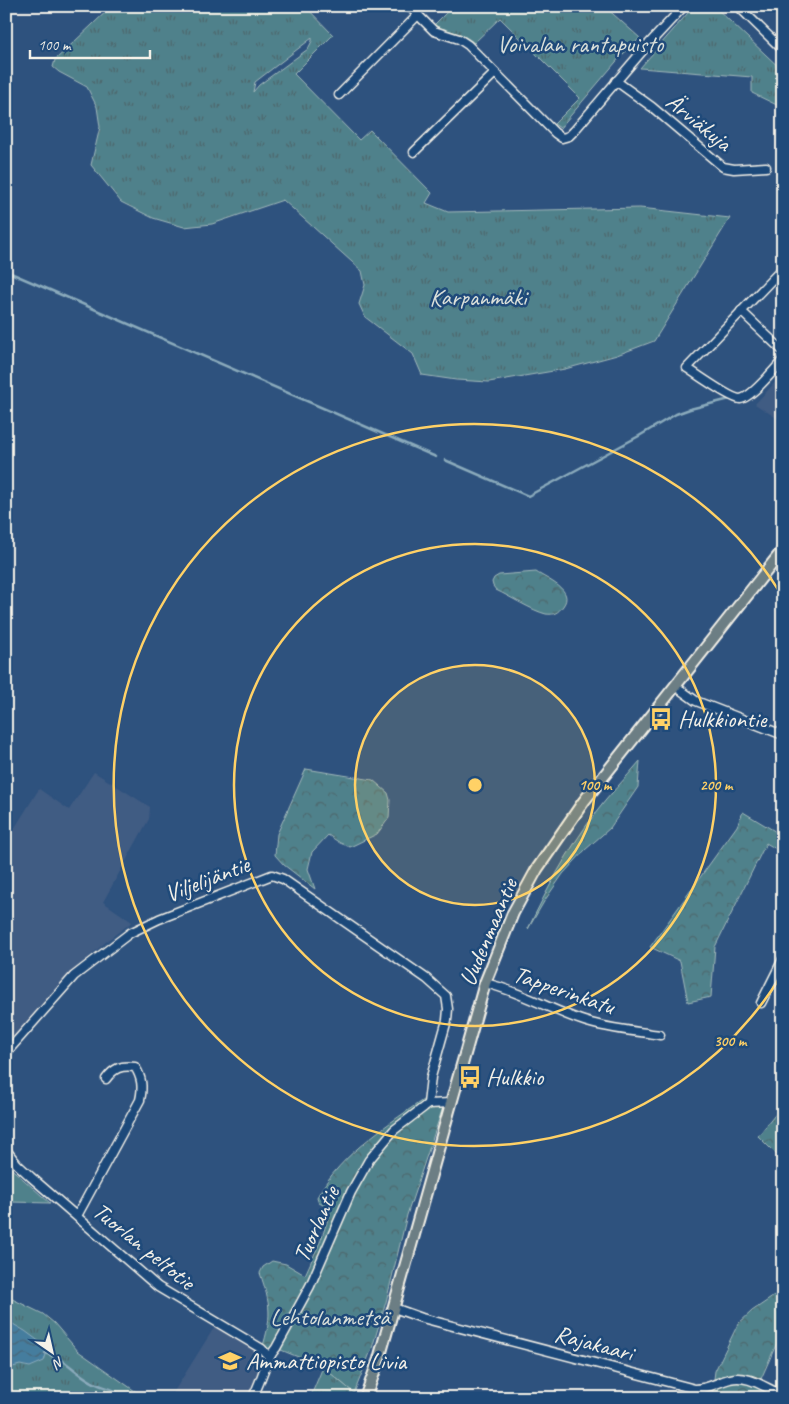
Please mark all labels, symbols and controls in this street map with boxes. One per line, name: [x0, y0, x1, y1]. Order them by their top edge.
scale bar: [30, 28, 150, 60]
park label: Voivalan rantapuisto: [497, 29, 665, 59]
text: 100 m: [38, 36, 72, 55]
street label: Ärviäkuja: [660, 86, 739, 158]
park label: Karpanmäki: [429, 282, 529, 312]
place label: Hulkkiontie: [678, 704, 768, 734]
bus stop icon: Hulkkiontie: [648, 706, 674, 732]
centre of rings: [466, 776, 484, 794]
text: 100 m: [579, 776, 613, 795]
text: 200 m: [700, 776, 734, 795]
street label: Viljelijäntie: [161, 848, 255, 909]
street label: Uudenmaantie: [452, 872, 525, 990]
street label: Tapperinkatu: [509, 959, 621, 1022]
text: 300 m: [714, 1032, 748, 1051]
place label: Hulkkio: [486, 1062, 545, 1092]
bus stop icon: Hulkkio: [457, 1064, 483, 1090]
street label: Tuorlantie: [286, 1179, 347, 1267]
street label: Tuorlan peltotie: [87, 1196, 203, 1298]
park label: Lehtolanmetsä: [270, 1302, 391, 1332]
street label: Rajakaari: [552, 1318, 639, 1368]
north arrow: [28, 1326, 78, 1376]
place label: Ammattiopisto Livia: [246, 1346, 408, 1376]
school or university icon: Ammattiopisto Livia: [217, 1348, 243, 1374]
text: N: [49, 1353, 67, 1373]

